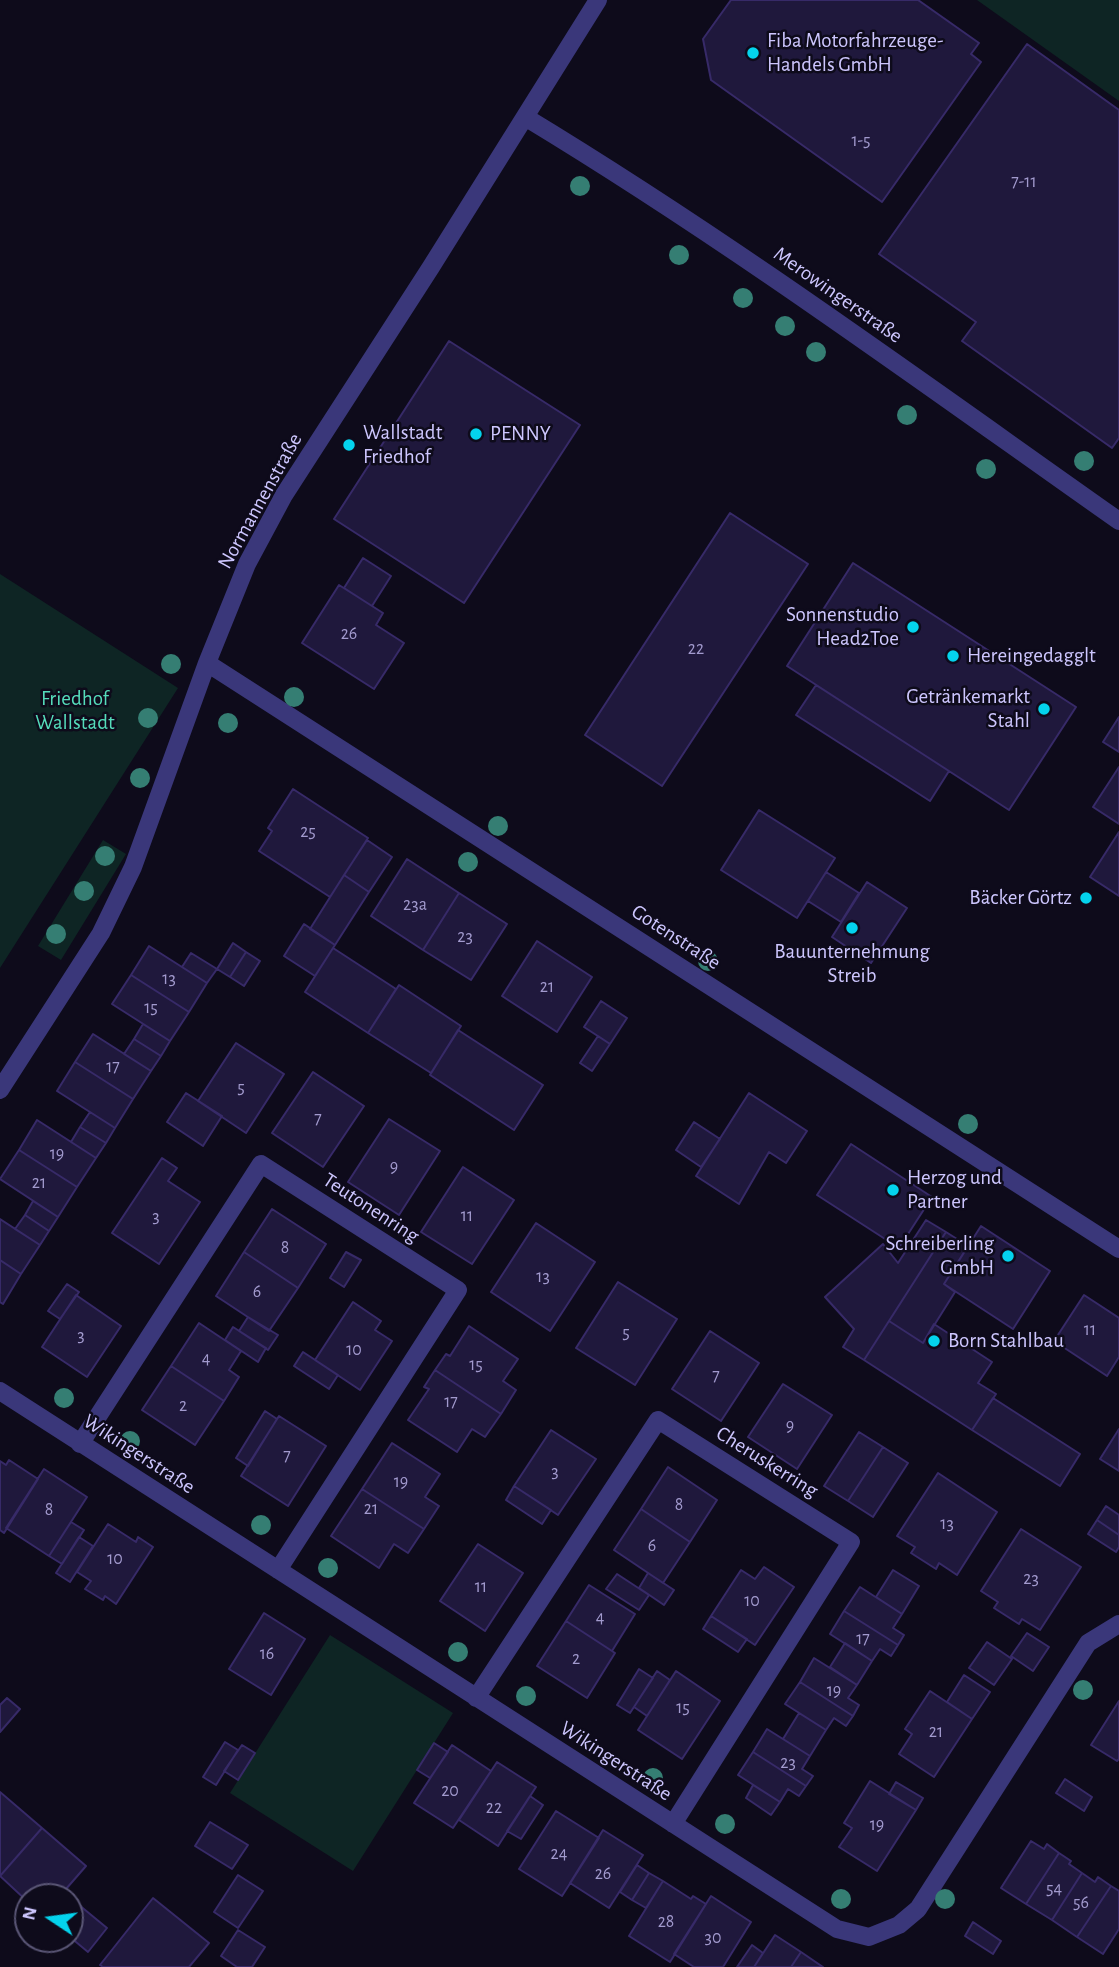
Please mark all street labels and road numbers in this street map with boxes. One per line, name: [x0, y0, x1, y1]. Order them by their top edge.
street label: Merowingerstraße: [769, 241, 907, 349]
street label: Normannenstraße: [212, 429, 308, 573]
street label: Gotenstraße: [627, 899, 725, 975]
street label: Teutonenring: [318, 1168, 424, 1248]
street label: Wikingerstraße: [78, 1409, 200, 1499]
street label: Cheruskerring: [711, 1421, 823, 1503]
street label: Wikingerstraße: [555, 1716, 677, 1806]

